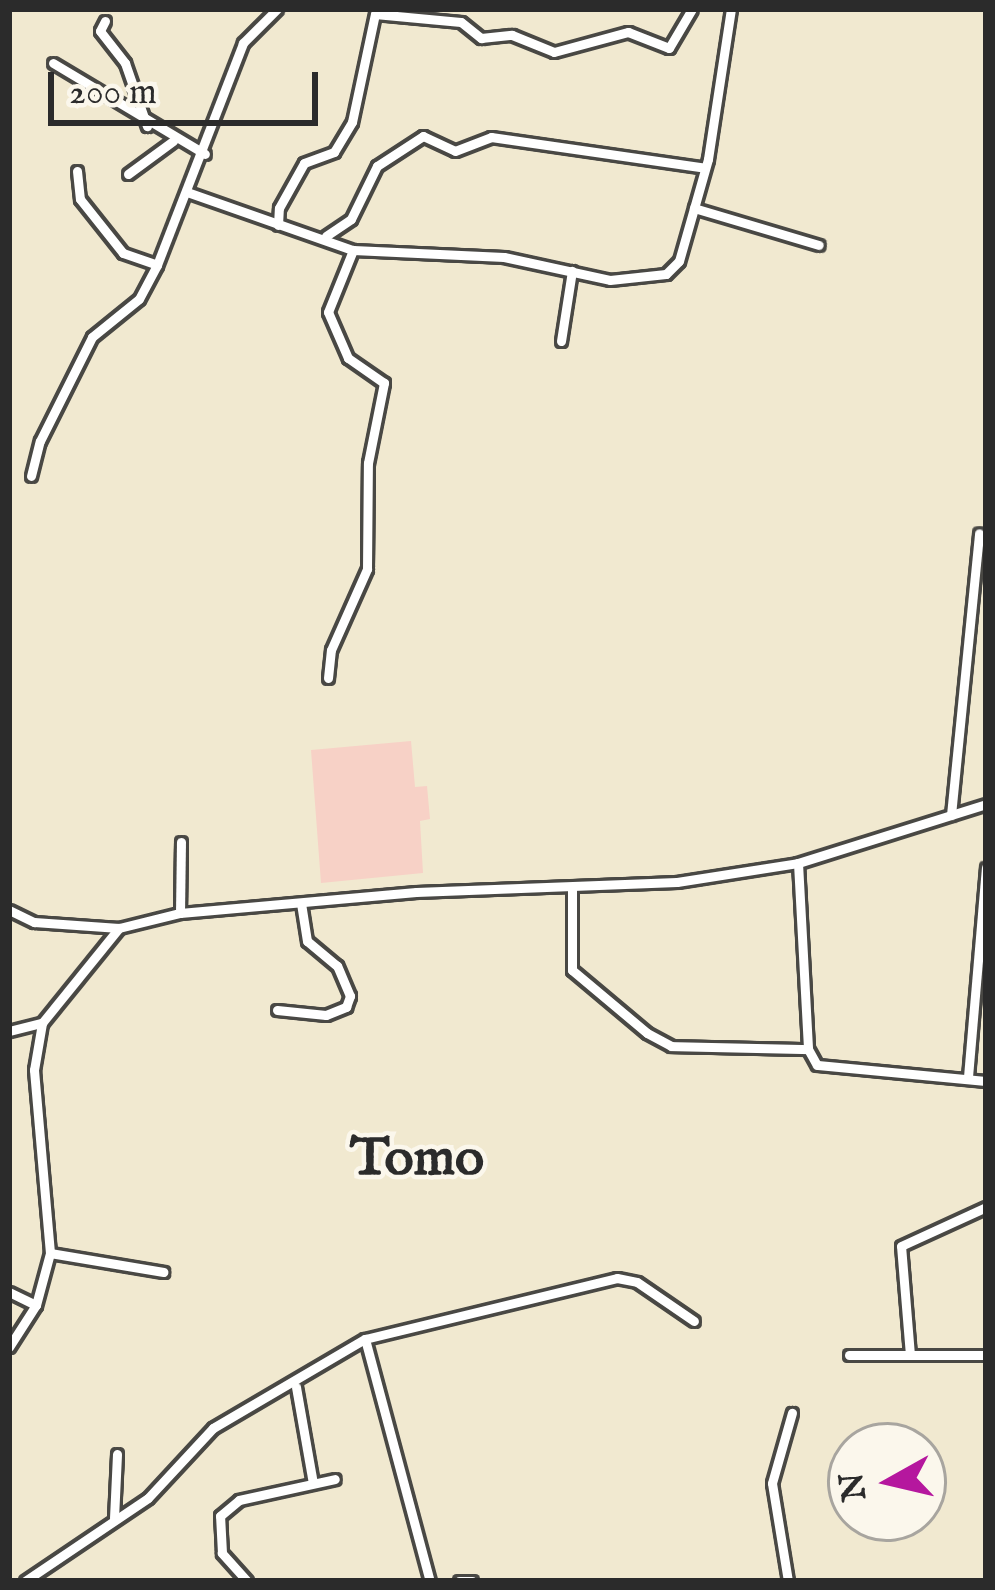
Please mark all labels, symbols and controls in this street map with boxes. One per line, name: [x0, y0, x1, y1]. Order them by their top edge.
scale bar: [54, 48, 324, 122]
text: 200 m: [69, 70, 157, 116]
district label: Tomo: [350, 1128, 484, 1192]
north arrow: [827, 1422, 947, 1542]
text: N: [832, 1470, 877, 1504]

